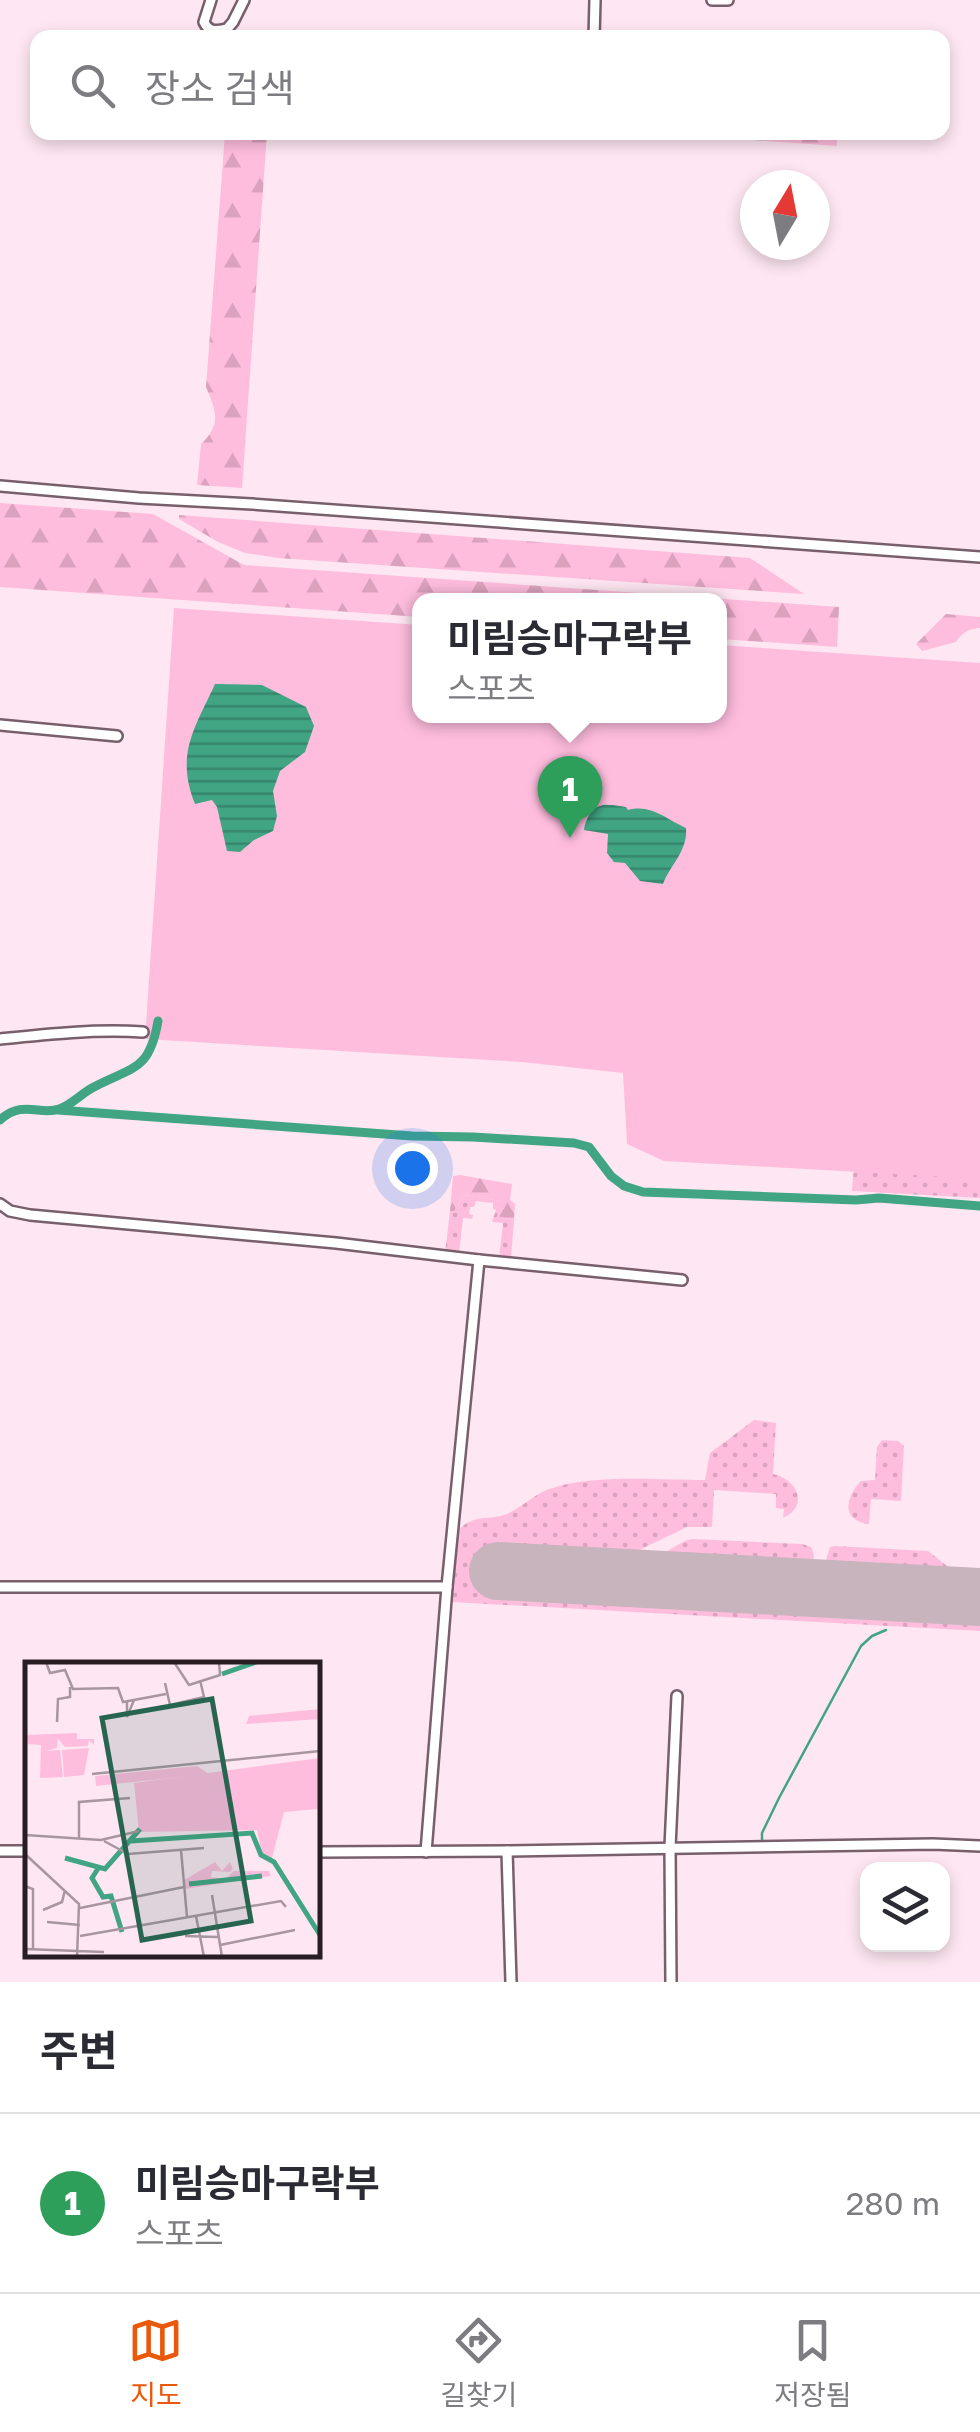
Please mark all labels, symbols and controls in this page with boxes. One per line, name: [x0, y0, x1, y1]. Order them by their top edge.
search box: [30, 30, 950, 140]
icon: search: [65, 58, 120, 113]
text: 장소 검색: [145, 65, 294, 110]
north arrow: [740, 170, 830, 260]
popup: [412, 593, 727, 723]
text: 미림승마구락부: [447, 615, 692, 660]
text: 스포츠: [447, 669, 535, 707]
pin: 1: [538, 756, 602, 838]
your location: [387, 1143, 438, 1194]
inset map: [25, 1662, 320, 1957]
map controls: [860, 1862, 950, 1952]
button: layers: [860, 1862, 950, 1952]
text: 주변: [40, 2025, 117, 2075]
text: 미림승마구락부: [135, 2160, 380, 2205]
text: 1: [64, 2184, 81, 2222]
text: 280 m: [846, 2184, 940, 2222]
text: 스포츠: [135, 2214, 223, 2252]
tab: 지도: [128, 2313, 183, 2413]
tab: 길찾기: [440, 2313, 518, 2413]
tab: 저장됨: [774, 2313, 852, 2413]

